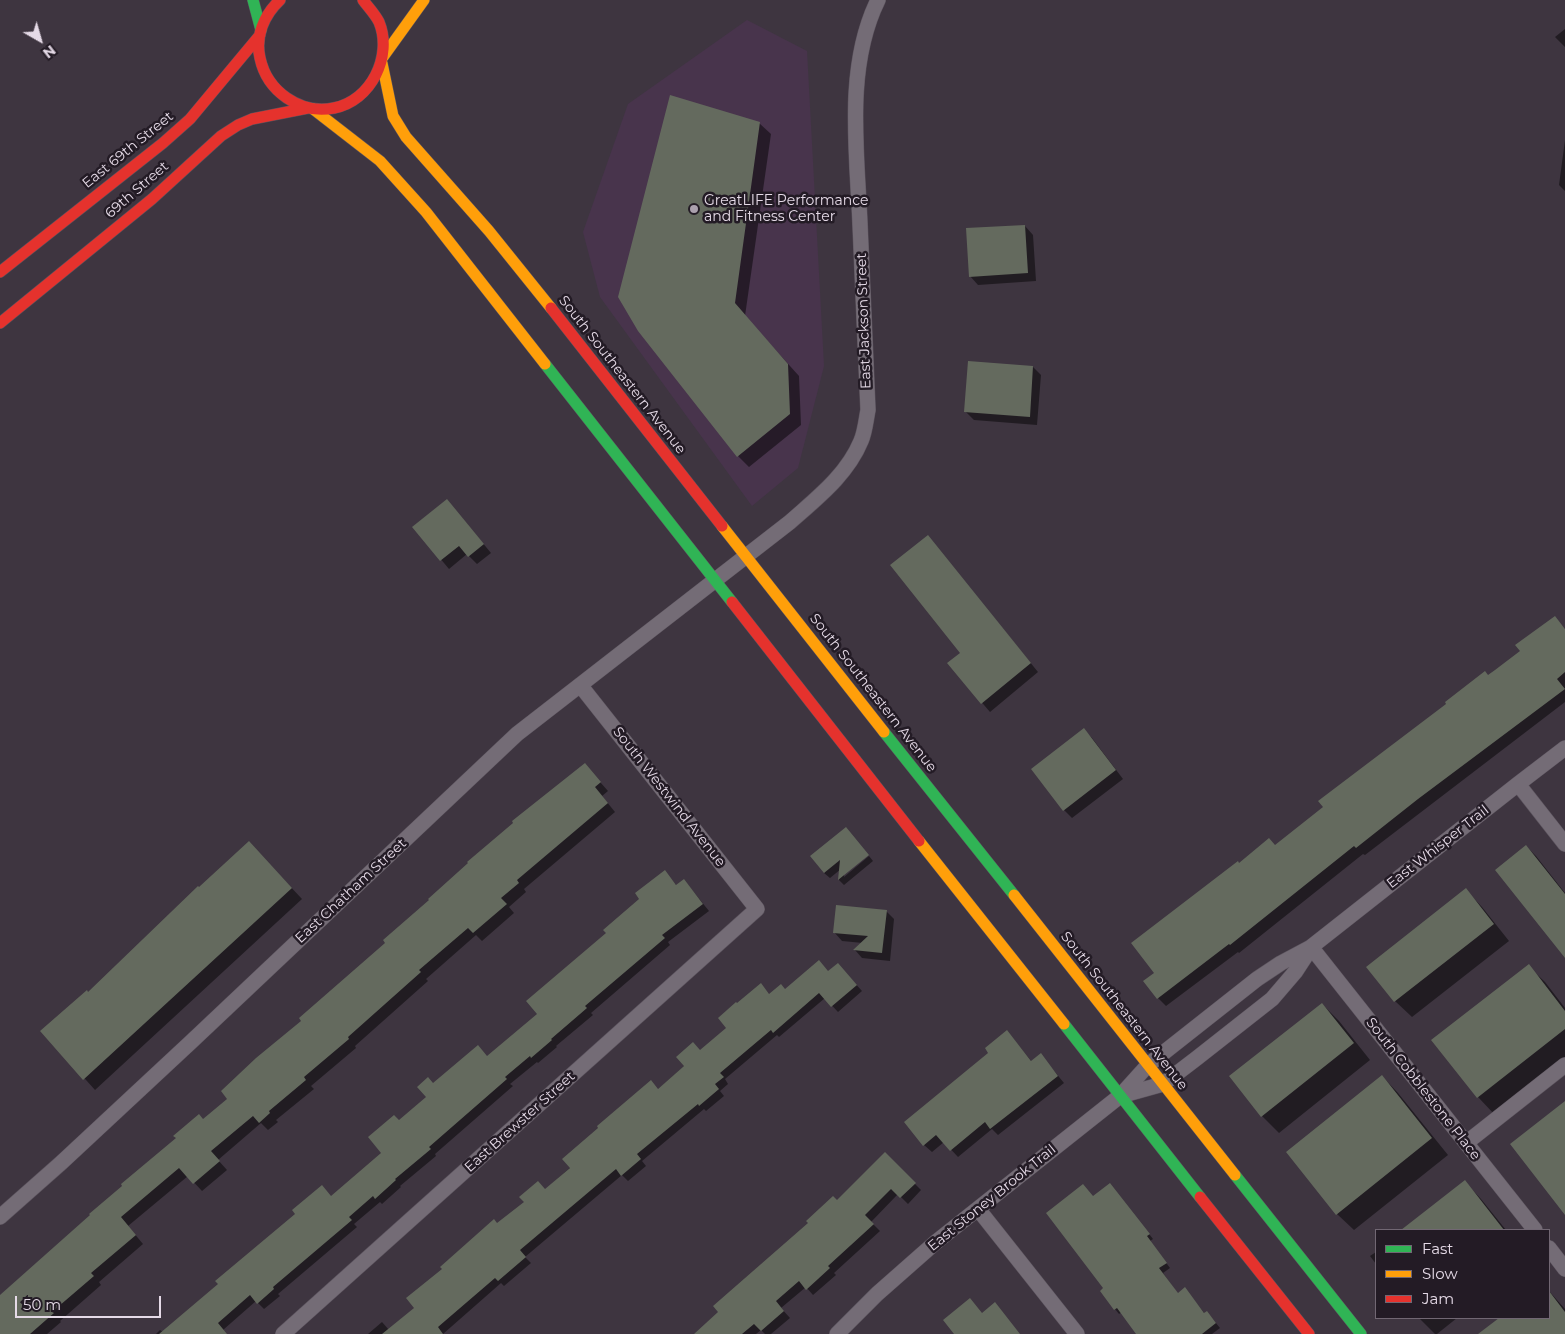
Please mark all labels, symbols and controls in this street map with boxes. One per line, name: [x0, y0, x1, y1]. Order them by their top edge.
north arrow: [15, 15, 65, 65]
text: N: [39, 41, 59, 62]
street label: East 69th Street: [79, 108, 177, 192]
street label: 69th Street: [102, 158, 172, 222]
place label: GreatLIFE Performance and Fitness Center: [704, 193, 868, 226]
marker: GreatLIFE Performance and Fitness Center: [688, 203, 700, 215]
street label: East Jackson Street: [853, 253, 875, 389]
street label: South Southeastern Avenue: [555, 293, 689, 457]
street label: South Southeastern Avenue: [806, 611, 940, 775]
street label: South Westwind Avenue: [609, 724, 729, 870]
street label: East Whisper Trail: [1384, 802, 1492, 892]
street label: East Chatham Street: [292, 835, 410, 947]
street label: South Southeastern Avenue: [1057, 929, 1191, 1093]
street label: South Cobblestone Place: [1362, 1014, 1484, 1164]
street label: East Brewster Street: [461, 1068, 579, 1176]
street label: East Stoney Brook Trail: [925, 1141, 1059, 1255]
legend: [1375, 1229, 1550, 1319]
text: Fast: [1422, 1239, 1453, 1258]
text: Slow: [1422, 1264, 1458, 1283]
scale bar: [18, 1286, 164, 1318]
text: Jam: [1422, 1289, 1454, 1308]
text: 50 m: [23, 1295, 61, 1314]

